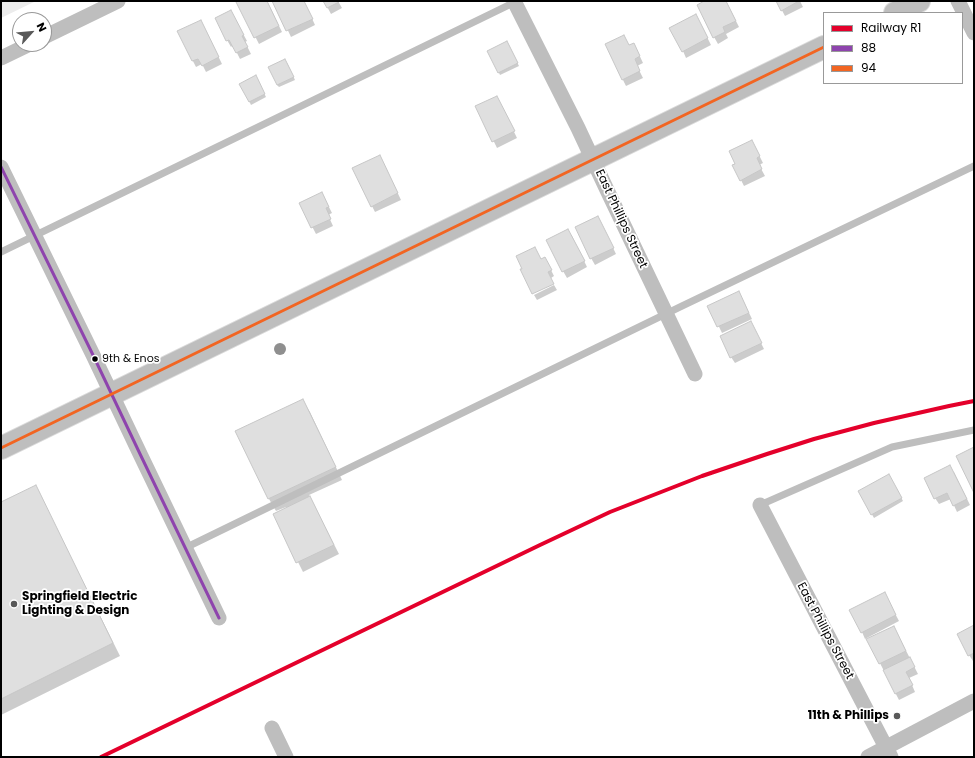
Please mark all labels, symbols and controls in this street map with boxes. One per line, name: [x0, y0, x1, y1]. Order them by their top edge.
north arrow: [12, 12, 52, 52]
legend: [823, 12, 963, 84]
text: Railway R1: [861, 19, 921, 36]
text: N: [33, 20, 51, 34]
text: 88: [861, 39, 876, 56]
text: 94: [861, 59, 876, 76]
street label: East Phillips Street: [592, 167, 650, 271]
place label: 9th & Enos: [102, 352, 159, 366]
marker: 9th & Enos: [90, 354, 100, 364]
street label: East Phillips Street: [793, 580, 857, 682]
place label: Springfield Electric Lighting & Design: [22, 590, 137, 618]
marker: Springfield Electric Lighting & Design: [9, 599, 19, 609]
place label: 11th & Phillips: [808, 709, 889, 723]
marker: 11th & Phillips: [892, 711, 902, 721]

